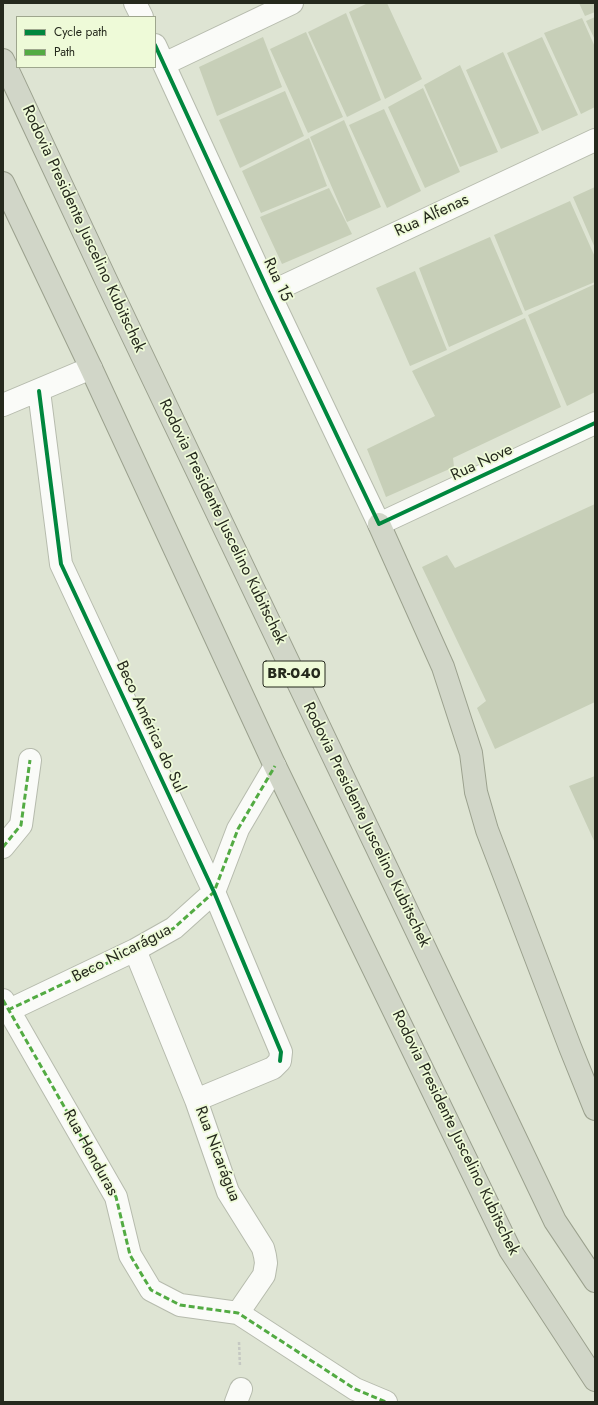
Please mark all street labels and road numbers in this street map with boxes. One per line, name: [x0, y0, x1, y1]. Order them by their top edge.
street label: Rodovia Presidente Juscelino Kubitschek: [17, 102, 149, 356]
street label: Rua Alfenas: [392, 191, 472, 241]
street label: Rua 15: [259, 255, 295, 305]
street label: Rodovia Presidente Juscelino Kubitschek: [154, 396, 290, 648]
street label: Rua Nove: [448, 440, 516, 486]
street label: Beco América do Sul: [111, 658, 189, 796]
road number: BR-040: [263, 661, 325, 687]
street label: Rodovia Presidente Juscelino Kubitschek: [298, 699, 434, 951]
street label: Beco Nicarágua: [69, 921, 175, 987]
street label: Rodovia Presidente Juscelino Kubitschek: [387, 1007, 523, 1259]
street label: Rua Nicarágua: [190, 1104, 244, 1204]
street label: Rua Honduras: [58, 1107, 122, 1199]

